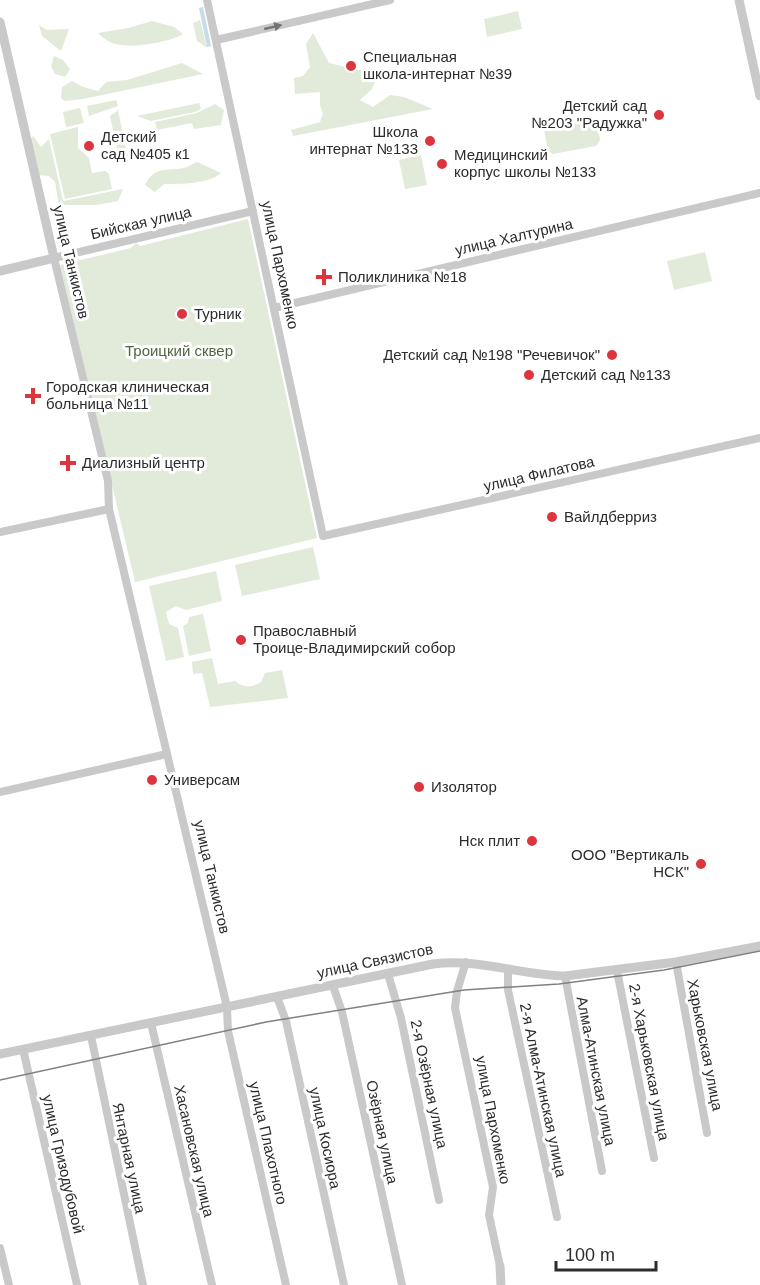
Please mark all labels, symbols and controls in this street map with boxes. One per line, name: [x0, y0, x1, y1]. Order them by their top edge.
one-way arrow: [263, 22, 282, 31]
place label: Специальная школа-интернат №39: [363, 48, 512, 82]
marker: Специальная школа-интернат №39: [344, 59, 358, 73]
place label: Детский сад №203 "Радужка": [532, 97, 647, 131]
marker: Детский сад №203 "Радужка": [652, 108, 666, 122]
place label: Школа интернат №133: [309, 123, 419, 157]
place label: Детский сад №405 к1: [101, 128, 190, 162]
marker: Школа интернат №133: [423, 134, 437, 148]
marker: Детский сад №405 к1: [82, 139, 96, 153]
place label: Медицинский корпус школы №133: [454, 146, 596, 180]
marker: Медицинский корпус школы №133: [435, 157, 449, 171]
street label: улица Пархоменко: [259, 199, 302, 330]
street label: улица Танкистов: [50, 203, 93, 320]
street label: Бийская улица: [89, 203, 194, 242]
street label: улица Халтурина: [453, 215, 575, 258]
marker: Поликлиника №18: [315, 268, 333, 286]
place label: Поликлиника №18: [338, 268, 467, 285]
place label: Турник: [194, 305, 242, 322]
marker: Турник: [175, 307, 189, 321]
park label: Троицкий сквер: [125, 342, 233, 359]
place label: Детский сад №198 "Речевичок": [383, 346, 600, 363]
marker: Детский сад №198 "Речевичок": [605, 348, 619, 362]
place label: Детский сад №133: [541, 366, 671, 383]
marker: Детский сад №133: [522, 368, 536, 382]
place label: Городская клиническая больница №11: [46, 378, 209, 412]
marker: Городская клиническая больница №11: [24, 387, 42, 405]
street label: улица Филатова: [482, 452, 597, 495]
marker: Диализный центр: [59, 454, 77, 472]
place label: Диализный центр: [82, 454, 205, 471]
place label: Вайлдберриз: [564, 508, 657, 525]
marker: Вайлдберриз: [545, 510, 559, 524]
place label: Православный Троице-Владимирский собор: [253, 622, 456, 656]
marker: Православный Троице-Владимирский собор: [234, 633, 248, 647]
place label: Универсам: [164, 771, 240, 788]
marker: Универсам: [145, 773, 159, 787]
place label: Изолятор: [431, 778, 497, 795]
marker: Изолятор: [412, 780, 426, 794]
street label: улица Танкистов: [191, 818, 234, 935]
place label: Нск плит: [459, 832, 520, 849]
marker: Нск плит: [525, 834, 539, 848]
place label: ООО "Вертикаль НСК": [571, 846, 689, 880]
marker: ООО "Вертикаль НСК": [694, 857, 708, 871]
street label: улица Связистов: [315, 940, 434, 981]
street label: Харьковская улица: [684, 978, 727, 1113]
street label: 2-я Харьковская улица: [626, 982, 673, 1142]
street label: Алма-Атинская улица: [574, 995, 619, 1148]
street label: 2-я Алма-Атинская улица: [517, 1001, 570, 1179]
street label: 2-я Озёрная улица: [408, 1018, 452, 1150]
street label: улица Пархоменко: [473, 1054, 514, 1186]
street label: Озёрная улица: [363, 1079, 402, 1186]
street label: улица Плахотного: [246, 1080, 291, 1206]
street label: Хасановская улица: [171, 1083, 218, 1219]
street label: улица Косиора: [306, 1086, 345, 1191]
street label: улица Гризодубовой: [39, 1093, 88, 1235]
street label: Янтарная улица: [109, 1101, 150, 1215]
scale bar: [556, 1234, 656, 1272]
text: 100 m: [565, 1245, 615, 1265]

